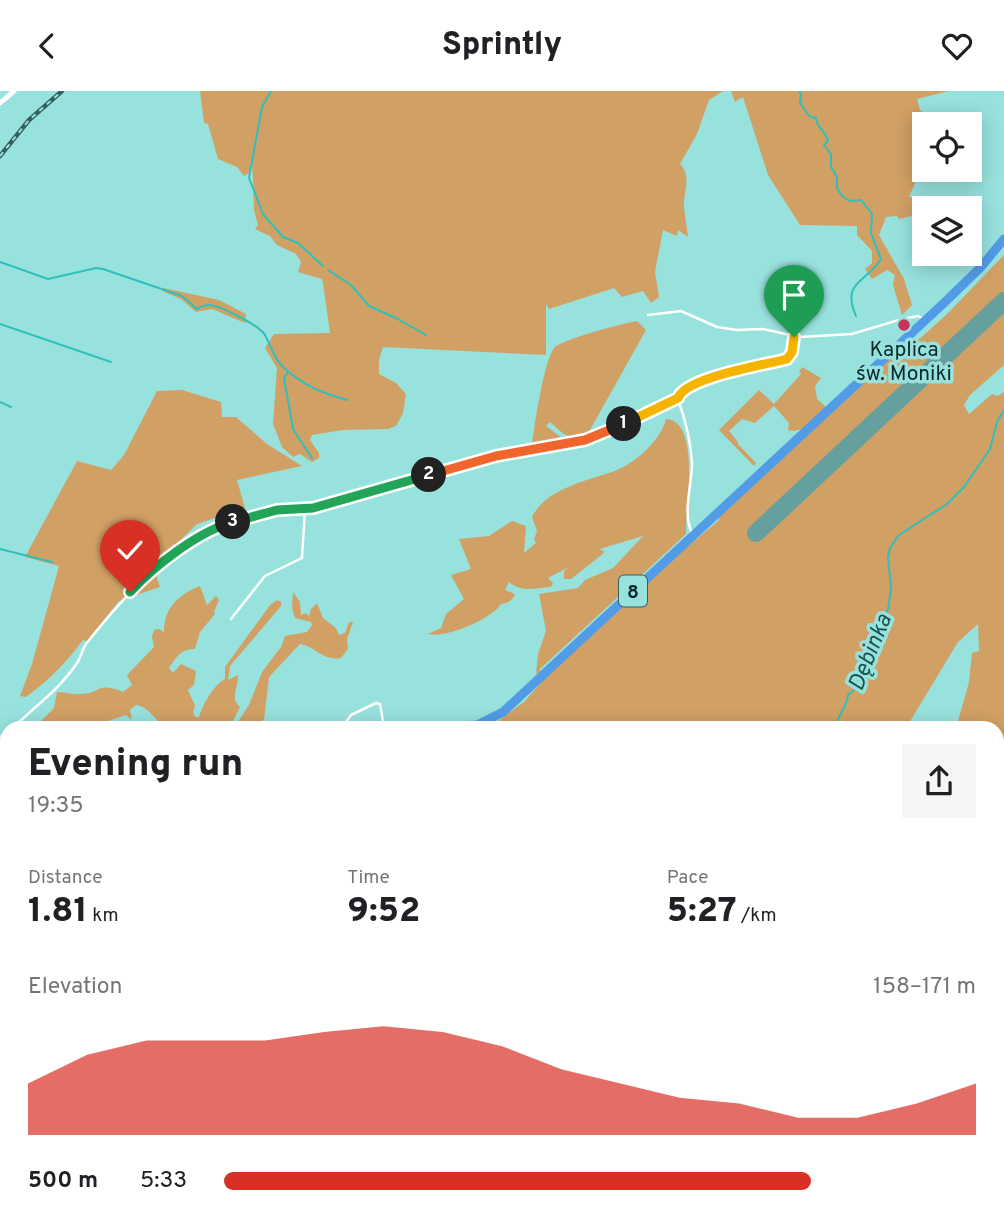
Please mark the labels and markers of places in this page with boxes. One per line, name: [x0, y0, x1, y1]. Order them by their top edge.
pin: [764, 265, 824, 337]
marker: Kaplica św. Moniki: [896, 317, 912, 333]
place label: Kaplica św. Moniki: [856, 337, 952, 388]
pin: 1: [606, 407, 642, 441]
pin: 2: [412, 457, 446, 493]
pin: 3: [216, 505, 250, 539]
pin: [100, 520, 160, 592]

